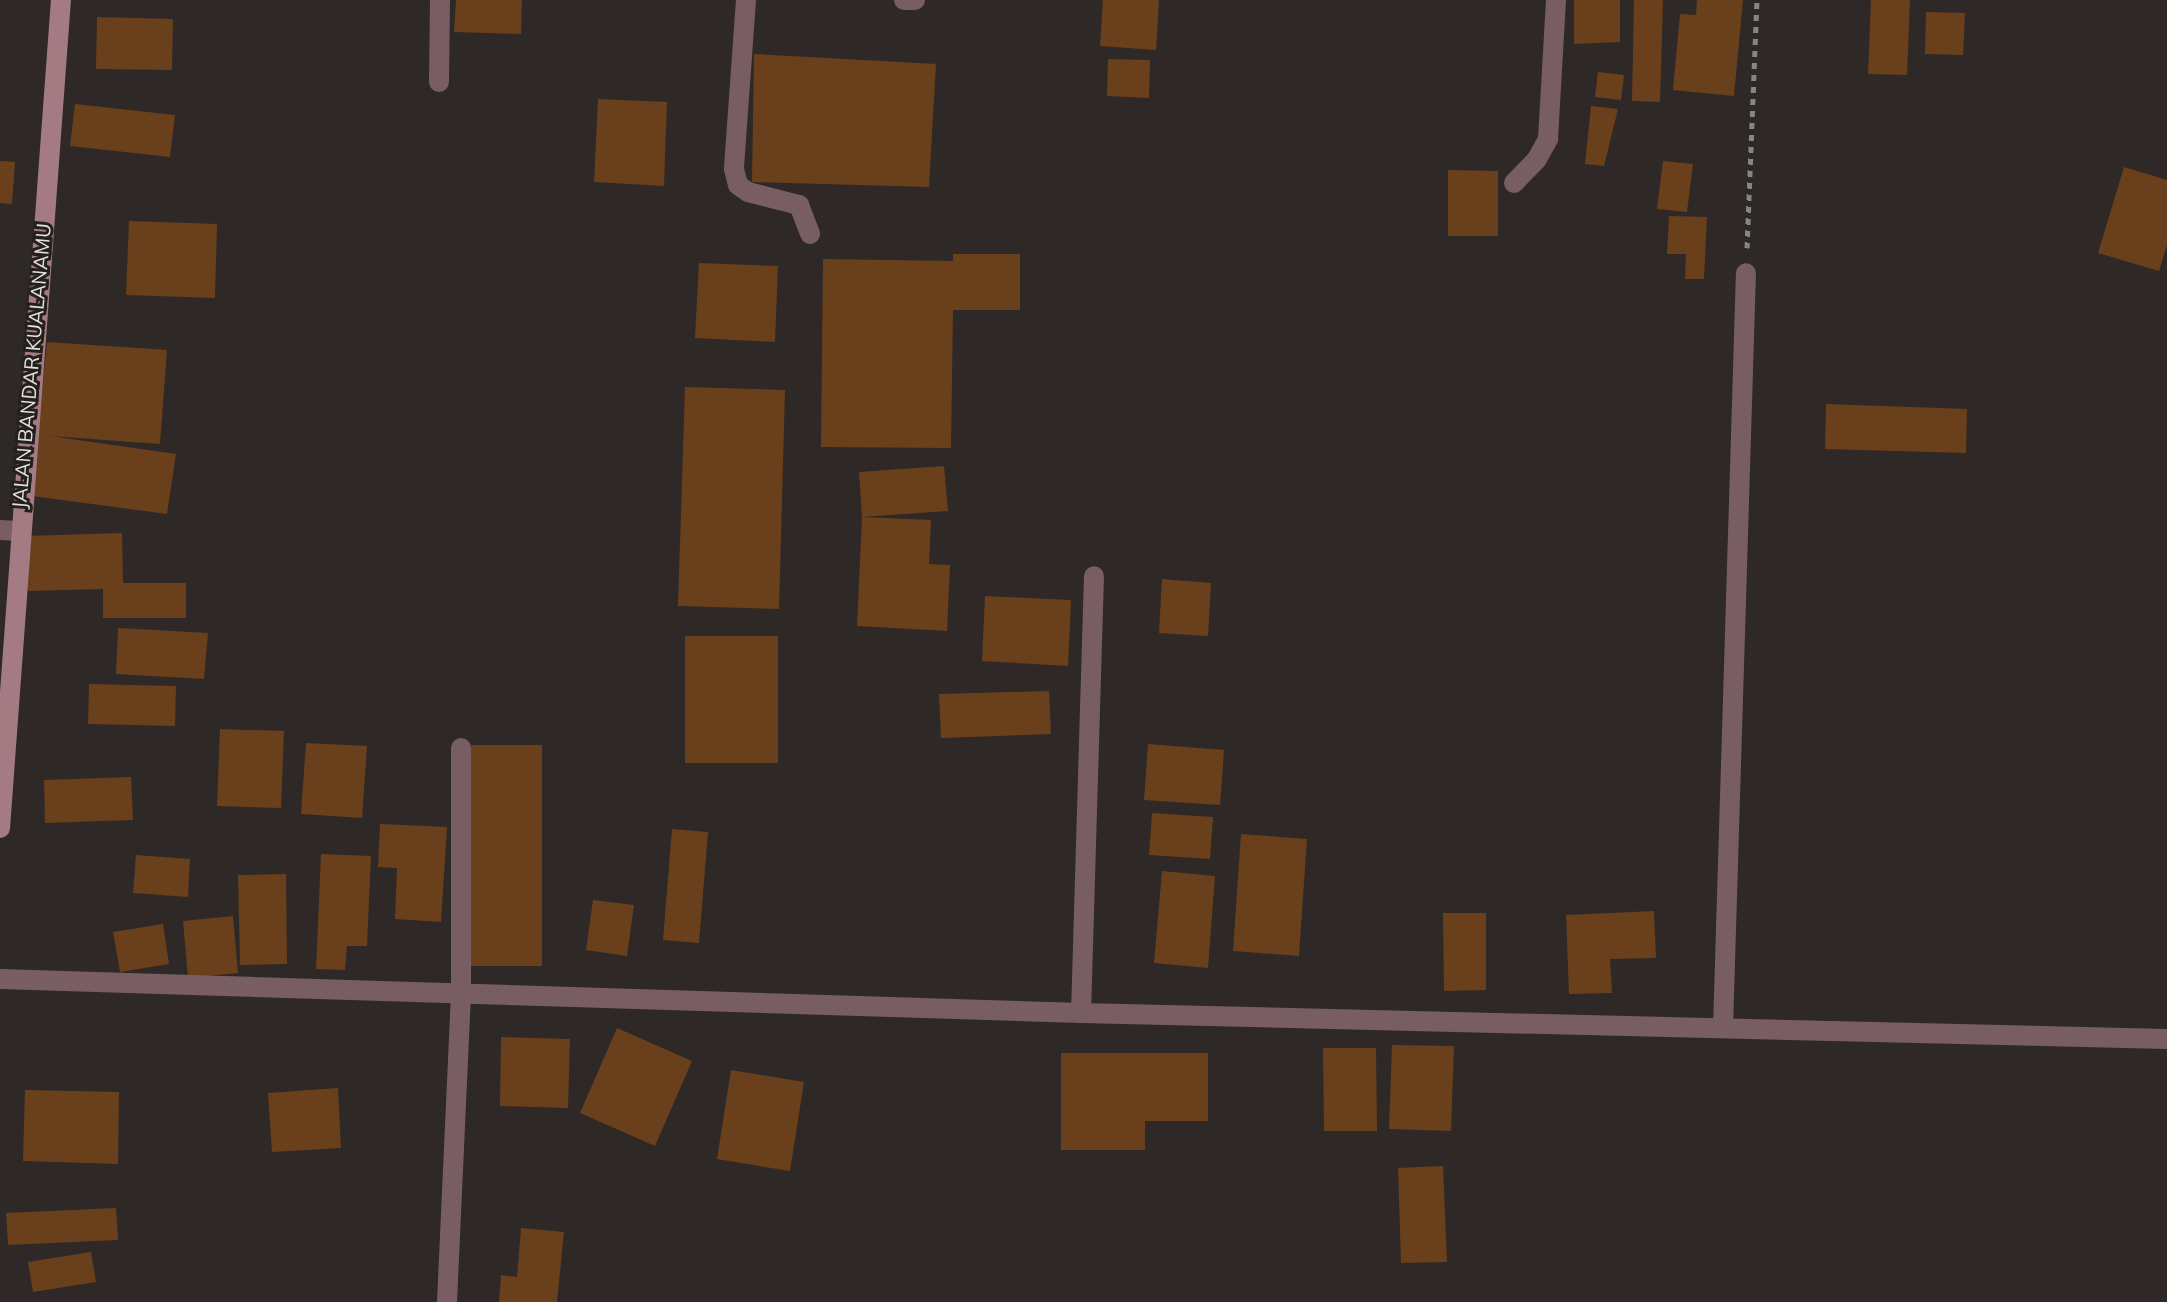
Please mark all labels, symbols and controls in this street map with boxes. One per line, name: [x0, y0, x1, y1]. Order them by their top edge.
street label: JALAN BANDAR KUALANAMU: [7, 222, 55, 510]

